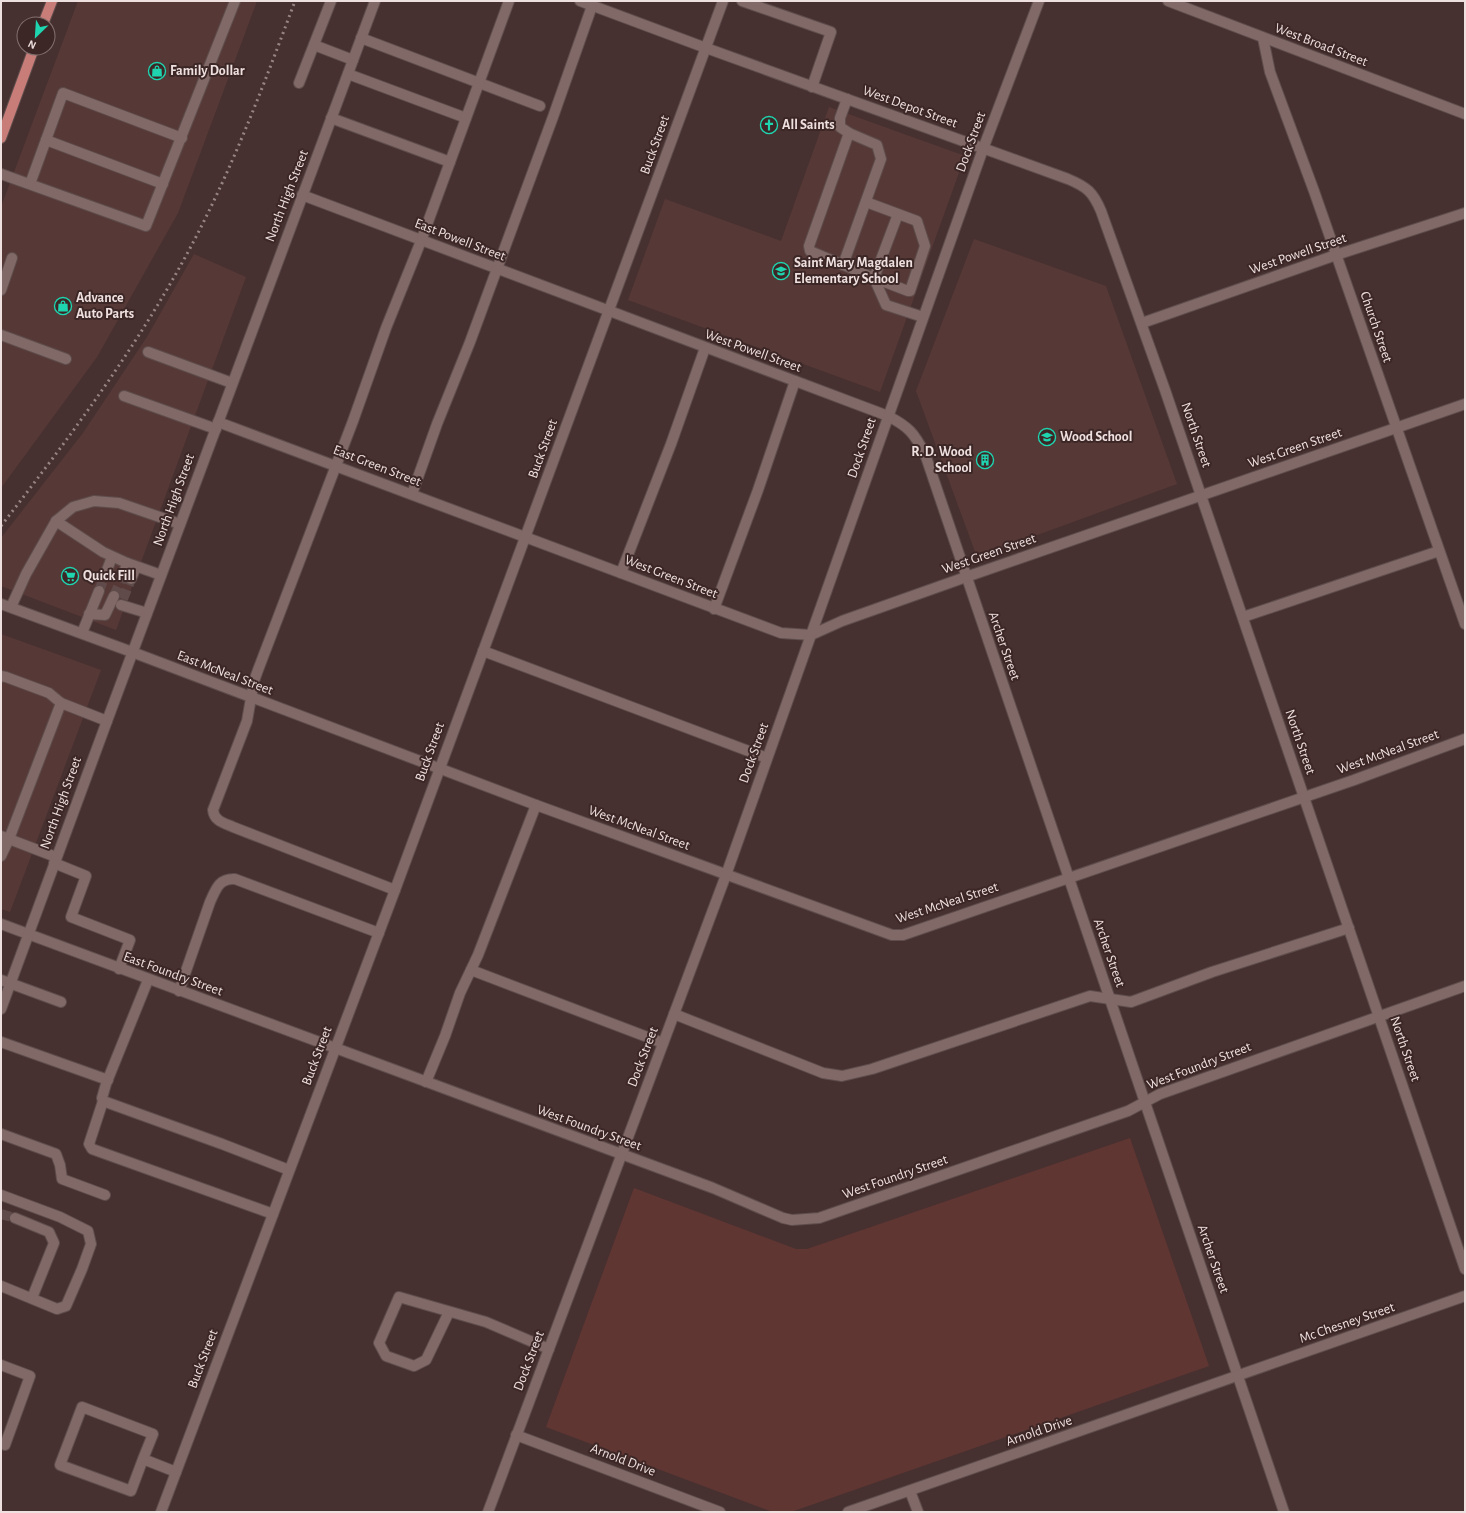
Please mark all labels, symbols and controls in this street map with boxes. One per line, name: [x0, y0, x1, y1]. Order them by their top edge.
north arrow: [16, 16, 56, 56]
street label: West Broad Street: [1273, 21, 1370, 69]
text: N: [26, 38, 38, 51]
shop icon: Family Dollar: [147, 61, 167, 81]
place label: Family Dollar: [170, 64, 245, 78]
street label: West Depot Street: [861, 83, 960, 131]
street label: Dock Street: [954, 110, 989, 174]
street label: Buck Street: [638, 113, 672, 176]
church icon: All Saints: [759, 115, 779, 135]
place label: All Saints: [782, 118, 835, 132]
street label: North High Street: [263, 148, 311, 244]
street label: East Powell Street: [413, 216, 508, 264]
street label: West Powell Street: [1248, 231, 1349, 277]
place label: Saint Mary Magdalen Elementary School: [794, 256, 913, 286]
school or university icon: Saint Mary Magdalen Elementary School: [771, 261, 791, 281]
street label: Church Street: [1357, 290, 1395, 365]
place label: Advance Auto Parts: [76, 291, 134, 321]
shop icon: Advance Auto Parts: [53, 296, 73, 316]
street label: West Powell Street: [703, 327, 804, 375]
street label: North Street: [1178, 401, 1214, 470]
street label: Dock Street: [845, 415, 879, 480]
street label: Buck Street: [526, 417, 560, 480]
street label: West Green Street: [1246, 425, 1344, 471]
school or university icon: Wood School: [1037, 427, 1057, 447]
place label: Wood School: [1060, 430, 1132, 444]
street label: East Green Street: [331, 443, 423, 489]
place label: R. D. Wood School: [911, 445, 973, 475]
building icon: R. D. Wood School: [975, 450, 995, 470]
street label: North High Street: [151, 452, 197, 548]
street label: West Green Street: [940, 531, 1038, 577]
street label: West Green Street: [623, 553, 720, 601]
supermarket icon: Quick Fill: [60, 566, 80, 586]
place label: Quick Fill: [83, 569, 135, 583]
street label: Archer Street: [986, 610, 1022, 683]
street label: East McNeal Street: [175, 648, 275, 698]
street label: North Street: [1282, 708, 1318, 777]
street label: Buck Street: [413, 720, 447, 783]
street label: Dock Street: [737, 721, 772, 785]
street label: West McNeal Street: [1335, 727, 1441, 777]
street label: North High Street: [38, 755, 84, 851]
street label: West McNeal Street: [586, 803, 692, 853]
street label: West McNeal Street: [894, 880, 1001, 926]
street label: Archer Street: [1091, 917, 1127, 990]
street label: East Foundry Street: [121, 950, 225, 999]
street label: North Street: [1387, 1015, 1423, 1084]
street label: Buck Street: [299, 1024, 335, 1087]
street label: Dock Street: [625, 1025, 661, 1089]
street label: West Foundry Street: [1145, 1040, 1253, 1092]
street label: West Foundry Street: [535, 1103, 644, 1154]
street label: West Foundry Street: [841, 1152, 950, 1202]
street label: Archer Street: [1195, 1223, 1231, 1296]
street label: Mc Chesney Street: [1298, 1300, 1397, 1346]
street label: Buck Street: [185, 1327, 221, 1390]
street label: Dock Street: [511, 1329, 547, 1393]
street label: Arnold Drive: [1004, 1413, 1074, 1449]
street label: Arnold Drive: [588, 1441, 658, 1479]

